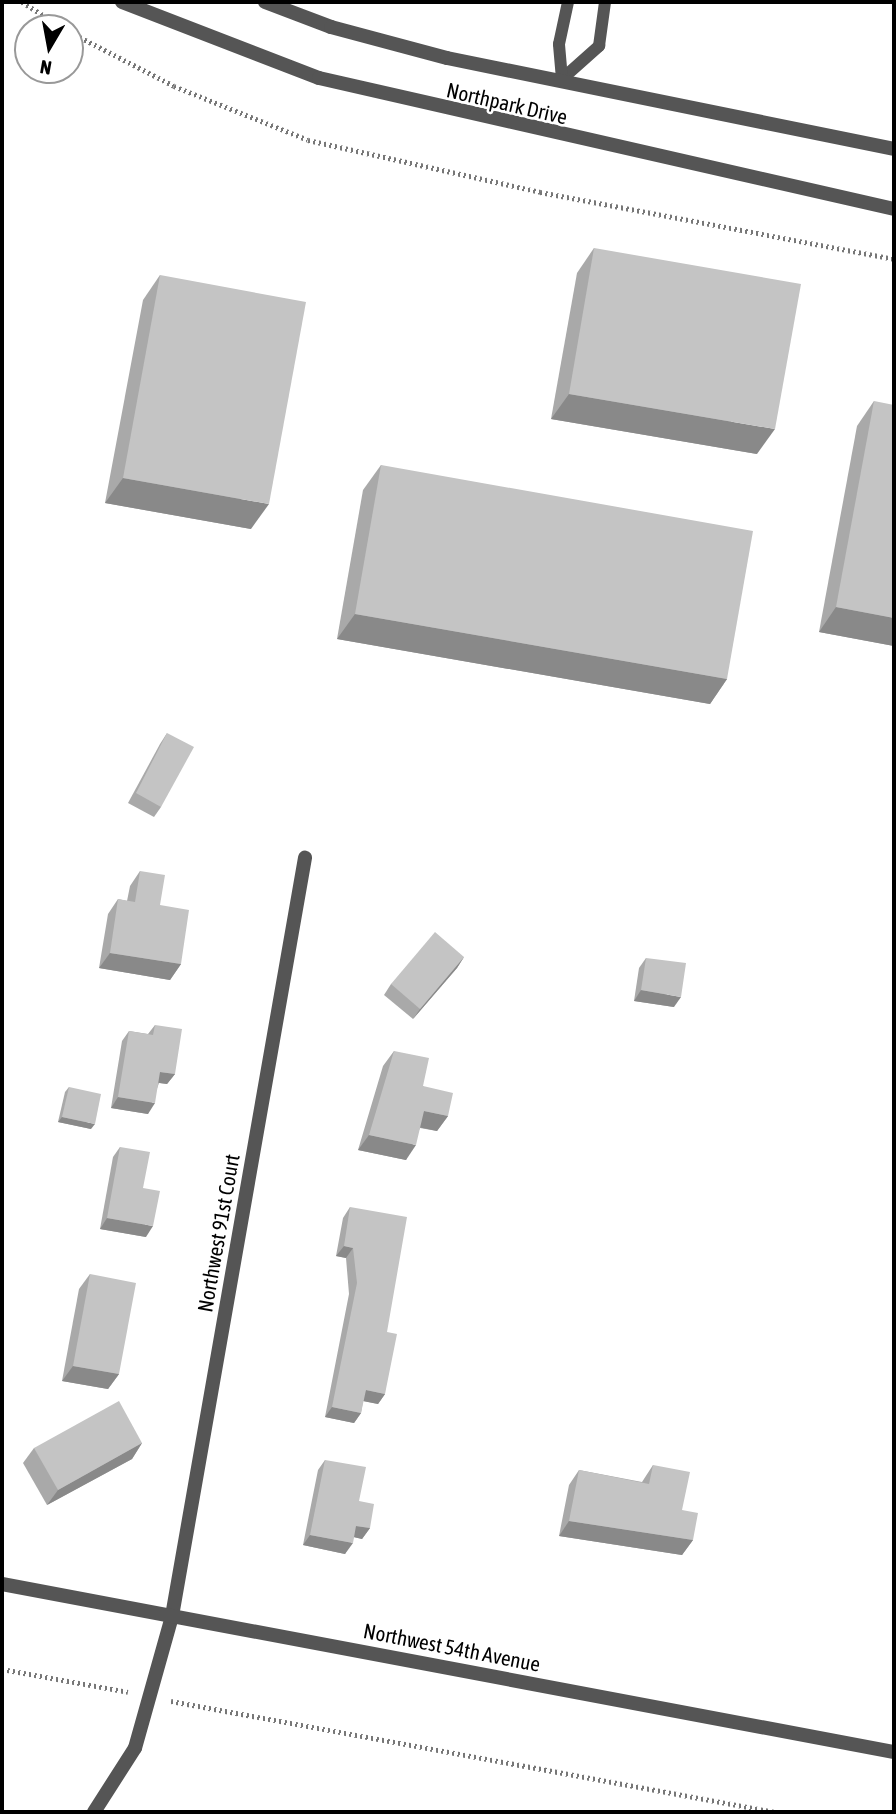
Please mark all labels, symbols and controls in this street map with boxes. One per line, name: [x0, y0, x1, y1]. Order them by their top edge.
north arrow: [14, 14, 84, 84]
text: N: [38, 56, 53, 80]
street label: Northpark Drive: [444, 77, 570, 129]
street label: Northwest 91st Court: [192, 1152, 244, 1314]
street label: Northwest 54th Avenue: [361, 1617, 543, 1677]

